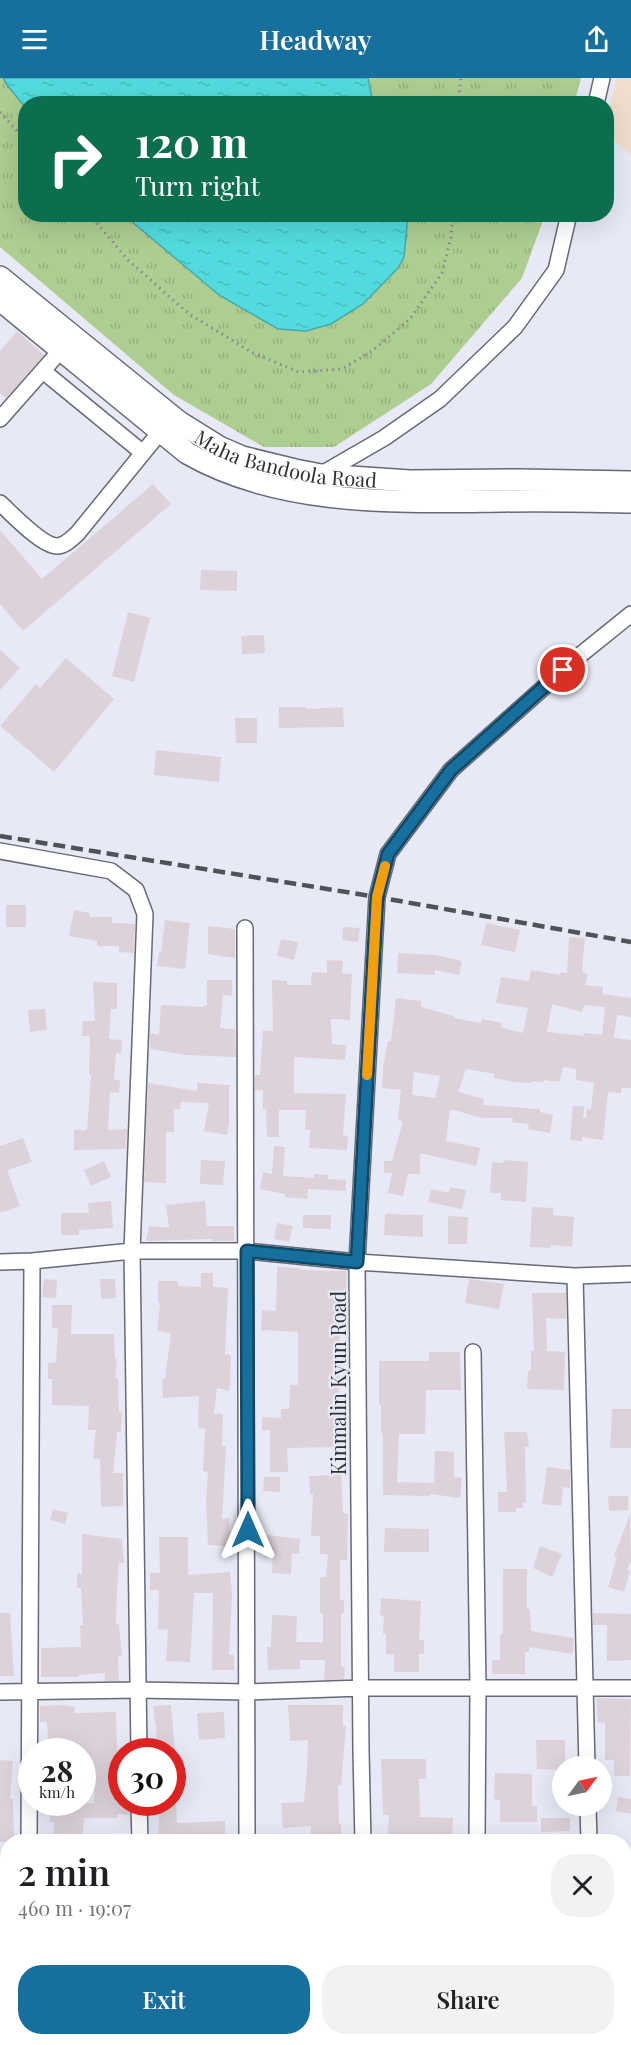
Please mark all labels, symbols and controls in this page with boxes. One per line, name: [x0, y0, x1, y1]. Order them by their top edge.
text: Headway: [259, 21, 372, 57]
icon: menu: [18, 23, 51, 56]
icon: share: [580, 23, 613, 56]
text: 120 m: [135, 113, 248, 169]
icon: right: [36, 120, 114, 198]
text: Turn right: [135, 167, 260, 203]
street label: Maha Bandoola Road: [190, 422, 378, 492]
pin: [537, 644, 588, 695]
icon: arrive: [546, 653, 579, 686]
street label: Kinmalin Kyun Road: [324, 1290, 351, 1475]
position arrow: [216, 1498, 280, 1562]
speed limit sign: 30: [108, 1738, 186, 1816]
text: 28: [41, 1750, 73, 1790]
north arrow: [552, 1756, 612, 1816]
map controls: [552, 1756, 612, 1816]
text: km/h: [39, 1782, 75, 1802]
text: 2 min: [18, 1847, 110, 1895]
button: close: [551, 1854, 614, 1917]
text: 460 m · 19:07: [18, 1894, 131, 1921]
button: Exit: [18, 1965, 310, 2034]
button: Share: [322, 1965, 614, 2034]

